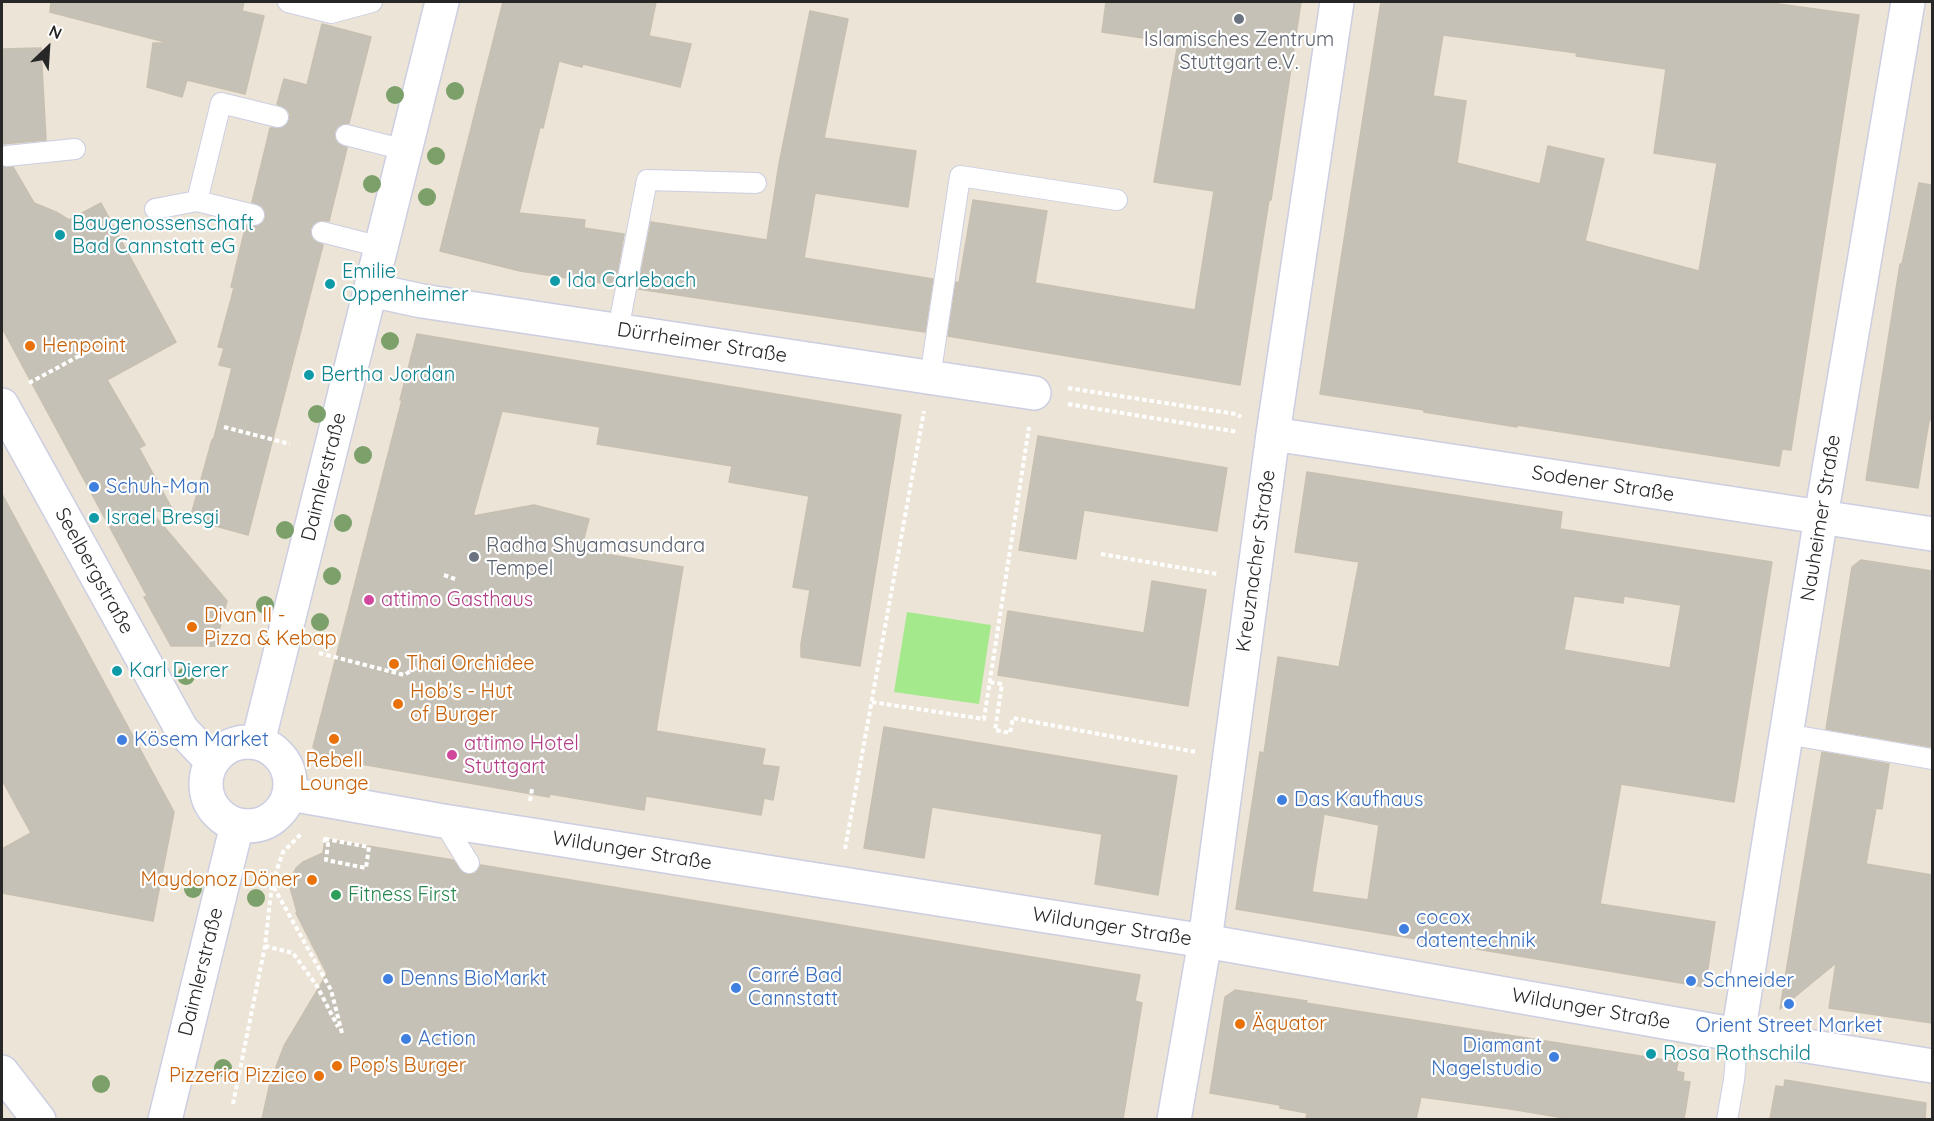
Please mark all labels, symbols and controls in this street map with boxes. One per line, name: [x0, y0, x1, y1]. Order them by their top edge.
marker: Islamisches Zentrum Stuttgart e.V.: [1232, 12, 1246, 26]
north arrow: [18, 18, 78, 78]
text: N: [46, 20, 65, 43]
place label: Islamisches Zentrum Stuttgart e.V.: [1144, 28, 1334, 75]
place label: Baugenossenschaft Bad Cannstatt eG: [72, 212, 254, 259]
marker: Baugenossenschaft Bad Cannstatt eG: [53, 228, 67, 242]
place label: Emilie Oppenheimer: [342, 260, 469, 307]
place label: Ida Carlebach: [567, 269, 696, 293]
marker: Ida Carlebach: [548, 274, 562, 288]
marker: Emilie Oppenheimer: [323, 277, 337, 291]
street label: Dürrheimer Straße: [615, 318, 789, 368]
place label: Henpoint: [42, 334, 126, 358]
marker: Henpoint: [23, 339, 37, 353]
place label: Bertha Jordan: [321, 363, 455, 387]
marker: Bertha Jordan: [302, 368, 316, 382]
street label: Daimlerstraße: [296, 410, 352, 544]
street label: Nauheimer Straße: [1796, 433, 1846, 603]
street label: Sodener Straße: [1530, 461, 1676, 507]
street label: Kreuznacher Straße: [1231, 468, 1281, 654]
place label: Schuh-Man: [106, 475, 210, 499]
marker: Schuh-Man: [87, 480, 101, 494]
street label: Seelbergstraße: [49, 504, 139, 638]
place label: Israel Bresgi: [106, 506, 219, 530]
marker: Israel Bresgi: [87, 511, 101, 525]
place label: Radha Shyamasundara Tempel: [486, 534, 705, 581]
marker: Radha Shyamasundara Tempel: [467, 550, 481, 564]
place label: attimo Gasthaus: [381, 588, 533, 612]
marker: attimo Gasthaus: [362, 593, 376, 607]
place label: Divan II - Pizza & Kebap: [204, 604, 337, 651]
marker: Divan II - Pizza & Kebap: [185, 620, 199, 634]
place label: Thai Orchidee: [406, 652, 535, 676]
marker: Thai Orchidee: [387, 657, 401, 671]
place label: Karl Dierer: [129, 659, 229, 683]
marker: Karl Dierer: [110, 664, 124, 678]
place label: Hob's - Hut of Burger: [410, 680, 513, 727]
marker: Hob's - Hut of Burger: [391, 697, 405, 711]
place label: Kösem Market: [134, 728, 269, 752]
marker: Rebell Lounge: [327, 732, 341, 746]
place label: attimo Hotel Stuttgart: [464, 732, 579, 779]
marker: Kösem Market: [115, 733, 129, 747]
marker: attimo Hotel Stuttgart: [445, 748, 459, 762]
place label: Rebell Lounge: [299, 749, 369, 796]
place label: Das Kaufhaus: [1294, 788, 1423, 812]
marker: Das Kaufhaus: [1275, 793, 1289, 807]
street label: Wildunger Straße: [551, 827, 713, 875]
place label: Maydonoz Döner: [140, 868, 300, 892]
marker: Maydonoz Döner: [305, 873, 319, 887]
place label: Fitness First: [348, 883, 457, 907]
marker: Fitness First: [329, 888, 343, 902]
street label: Wildunger Straße: [1031, 903, 1193, 951]
street label: Daimlerstraße: [173, 905, 229, 1039]
place label: cocox datentechnik: [1416, 906, 1536, 953]
marker: cocox datentechnik: [1397, 922, 1411, 936]
place label: Carré Bad Cannstatt: [748, 964, 842, 1011]
place label: Denns BioMarkt: [400, 967, 547, 991]
place label: Schneider: [1703, 969, 1794, 993]
marker: Denns BioMarkt: [381, 972, 395, 986]
marker: Schneider: [1684, 974, 1698, 988]
marker: Carré Bad Cannstatt: [729, 981, 743, 995]
street label: Wildunger Straße: [1510, 983, 1672, 1035]
marker: Orient Street Market: [1782, 997, 1796, 1011]
place label: Äquator: [1252, 1012, 1327, 1036]
place label: Orient Street Market: [1695, 1014, 1883, 1038]
marker: Äquator: [1233, 1017, 1247, 1031]
place label: Action: [418, 1027, 476, 1051]
marker: Action: [399, 1032, 413, 1046]
place label: Diamant Nagelstudio: [1431, 1034, 1542, 1081]
place label: Rosa Rothschild: [1663, 1042, 1811, 1066]
marker: Rosa Rothschild: [1644, 1047, 1658, 1061]
marker: Diamant Nagelstudio: [1547, 1050, 1561, 1064]
place label: Pop's Burger: [349, 1054, 466, 1078]
marker: Pop's Burger: [330, 1059, 344, 1073]
place label: Pizzeria Pizzico: [169, 1064, 307, 1088]
marker: Pizzeria Pizzico: [312, 1069, 326, 1083]

